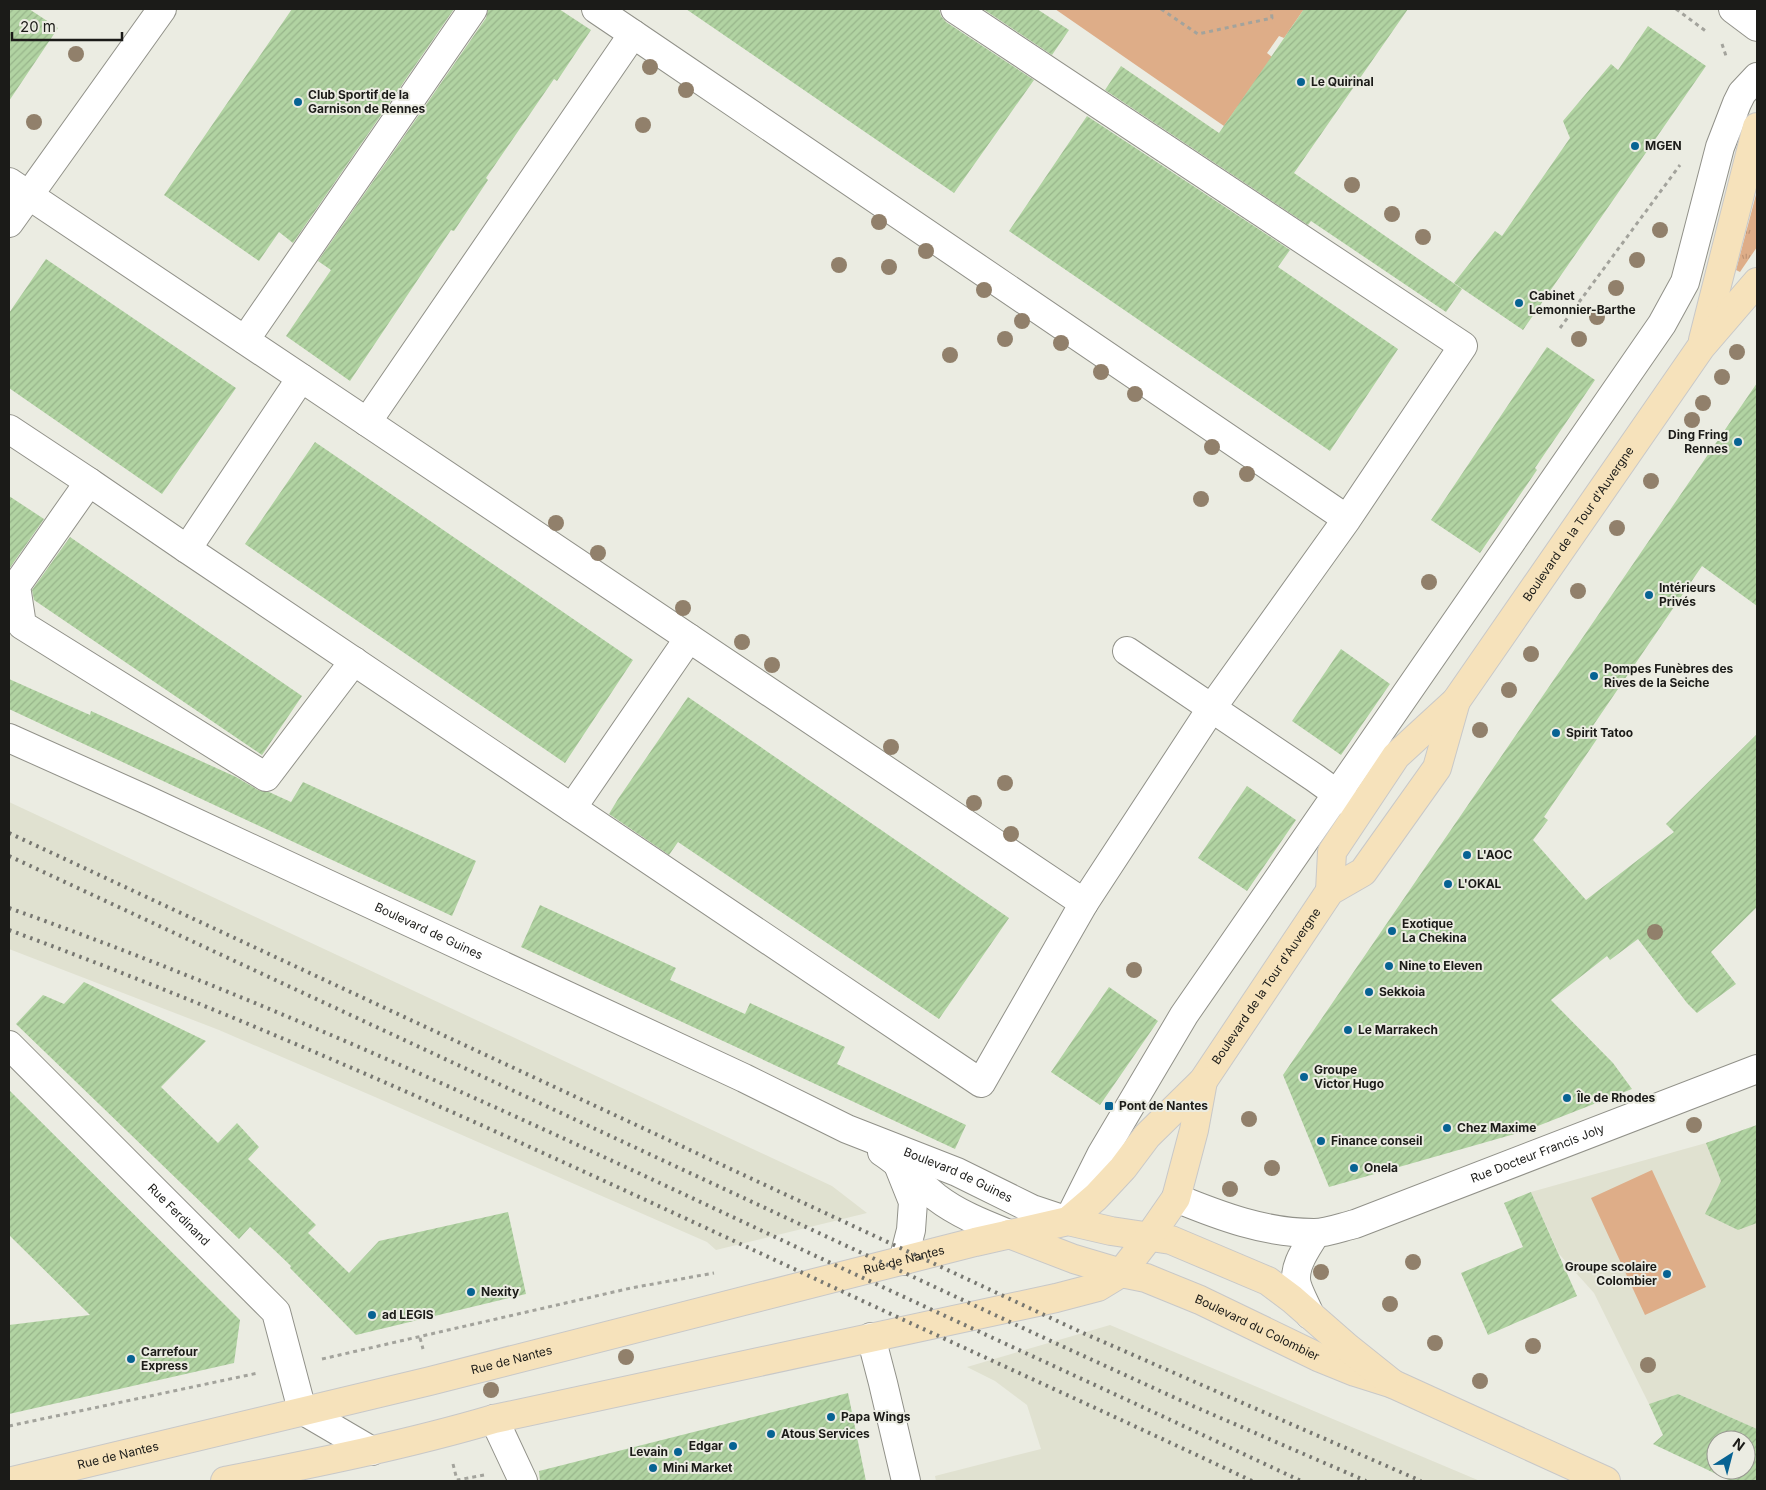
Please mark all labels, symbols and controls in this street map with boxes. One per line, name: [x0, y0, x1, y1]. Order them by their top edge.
scale bar: [12, 10, 122, 42]
text: 20 m: [20, 17, 56, 36]
place label: Le Quirinal: [1311, 74, 1374, 89]
marker: Le Quirinal: [1295, 76, 1307, 88]
place label: Club Sportif de la Garnison de Rennes: [308, 87, 426, 116]
marker: Club Sportif de la Garnison de Rennes: [292, 96, 304, 108]
place label: MGEN: [1645, 138, 1682, 153]
marker: MGEN: [1629, 140, 1641, 152]
place label: Cabinet Lemonnier-Barthe: [1529, 288, 1636, 317]
marker: Cabinet Lemonnier-Barthe: [1513, 297, 1525, 309]
place label: Ding Fring Rennes: [1668, 427, 1728, 456]
marker: Ding Fring Rennes: [1732, 436, 1744, 448]
street label: Boulevard de la Tour d'Auvergne: [1519, 444, 1637, 604]
place label: Intérieurs Privés: [1659, 580, 1716, 609]
marker: Intérieurs Privés: [1643, 589, 1655, 601]
place label: Pompes Funèbres des Rives de la Seiche: [1604, 661, 1734, 690]
marker: Pompes Funèbres des Rives de la Seiche: [1588, 670, 1600, 682]
place label: Spirit Tatoo: [1566, 725, 1633, 740]
marker: Spirit Tatoo: [1550, 727, 1562, 739]
place label: L'AOC: [1477, 847, 1513, 862]
marker: L'AOC: [1461, 849, 1473, 861]
place label: L'OKAL: [1458, 876, 1502, 891]
marker: L'OKAL: [1442, 878, 1454, 890]
street label: Boulevard de Guines: [372, 899, 485, 962]
street label: Boulevard de la Tour d'Auvergne: [1208, 905, 1324, 1067]
place label: Exotique La Chekina: [1402, 916, 1467, 945]
marker: Exotique La Chekina: [1386, 925, 1398, 937]
place label: Nine to Eleven: [1399, 958, 1482, 973]
marker: Nine to Eleven: [1383, 960, 1395, 972]
place label: Sekkoia: [1379, 984, 1425, 999]
marker: Sekkoia: [1363, 986, 1375, 998]
place label: Le Marrakech: [1358, 1022, 1438, 1037]
marker: Le Marrakech: [1342, 1024, 1354, 1036]
place label: Groupe Victor Hugo: [1314, 1062, 1384, 1091]
marker: Groupe Victor Hugo: [1298, 1071, 1310, 1083]
place label: Île de Rhodes: [1576, 1090, 1656, 1105]
marker: Île de Rhodes: [1561, 1092, 1573, 1104]
place label: Pont de Nantes: [1119, 1098, 1208, 1113]
marker: Pont de Nantes: [1103, 1100, 1115, 1112]
place label: Chez Maxime: [1457, 1120, 1536, 1135]
street label: Rue Docteur Francis Joly: [1468, 1120, 1607, 1186]
marker: Chez Maxime: [1441, 1122, 1453, 1134]
place label: Finance conseil: [1331, 1133, 1423, 1148]
marker: Finance conseil: [1315, 1135, 1327, 1147]
street label: Boulevard de Guines: [902, 1144, 1015, 1205]
place label: Onela: [1364, 1160, 1398, 1175]
marker: Onela: [1348, 1162, 1360, 1174]
street label: Rue Ferdinand: [145, 1180, 213, 1249]
street label: Rue de Nantes: [862, 1242, 946, 1277]
place label: Groupe scolaire Colombier: [1565, 1259, 1657, 1288]
marker: Groupe scolaire Colombier: [1661, 1268, 1673, 1280]
place label: Nexity: [481, 1284, 520, 1299]
marker: Nexity: [465, 1286, 477, 1298]
street label: Boulevard du Colombier: [1193, 1291, 1323, 1364]
place label: ad LEGIS: [382, 1307, 434, 1322]
marker: ad LEGIS: [366, 1309, 378, 1321]
street label: Rue de Nantes: [469, 1342, 554, 1377]
place label: Carrefour Express: [141, 1344, 198, 1373]
marker: Carrefour Express: [125, 1353, 137, 1365]
place label: Papa Wings: [841, 1409, 911, 1424]
marker: Papa Wings: [825, 1411, 837, 1423]
place label: Atous Services: [781, 1426, 870, 1441]
marker: Atous Services: [765, 1428, 777, 1440]
north arrow: [1706, 1430, 1756, 1480]
text: N: [1730, 1434, 1748, 1454]
street label: Rue de Nantes: [76, 1438, 160, 1472]
place label: Edgar: [689, 1438, 723, 1453]
marker: Edgar: [727, 1440, 739, 1452]
place label: Levain: [630, 1444, 668, 1459]
marker: Levain: [672, 1446, 684, 1458]
place label: Mini Market: [663, 1460, 733, 1475]
marker: Mini Market: [647, 1462, 659, 1474]

